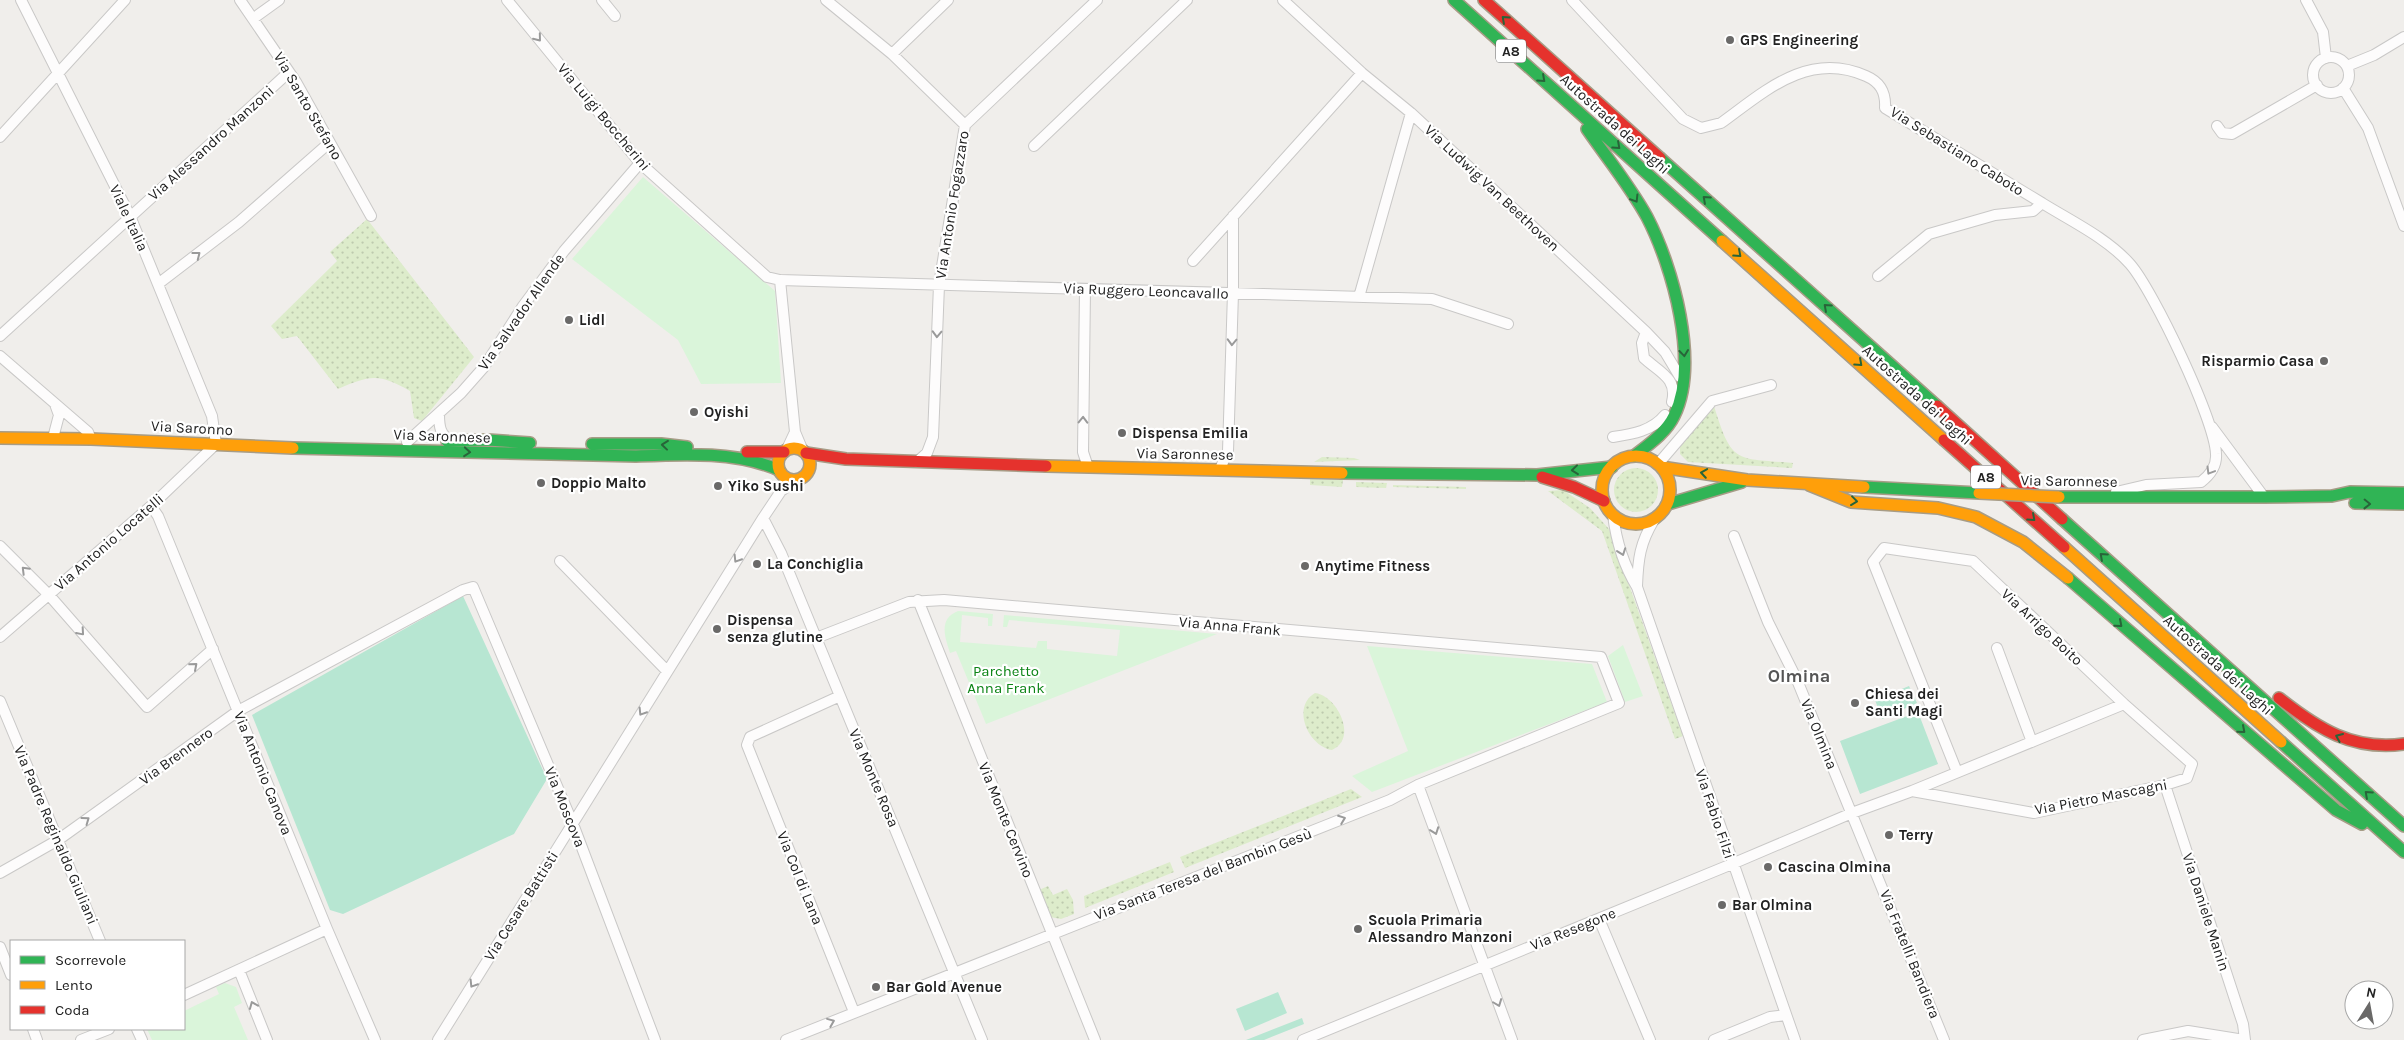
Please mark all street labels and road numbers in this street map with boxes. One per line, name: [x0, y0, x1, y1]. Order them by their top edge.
road number: A8: [1496, 40, 1526, 62]
street label: Via Santo Stefano: [270, 49, 346, 163]
street label: Via Luigi Boccherini: [554, 60, 654, 174]
street label: Autostrada dei Laghi: [1556, 70, 1674, 178]
street label: Via Alessandro Manzoni: [144, 82, 278, 204]
street label: Via Sebastiano Caboto: [1887, 103, 2027, 199]
street label: Via Ludwig Van Beethoven: [1421, 121, 1563, 255]
street label: Via Antonio Fogazzaro: [931, 130, 973, 280]
street label: Viale Italia: [106, 182, 152, 254]
street label: Via Salvador Allende: [474, 250, 568, 374]
street label: Via Ruggero Leoncavallo: [1063, 279, 1229, 303]
street label: Autostrada dei Laghi: [1858, 341, 1976, 449]
street label: Via Saronno: [151, 417, 233, 439]
street label: Via Saronnese: [393, 425, 491, 447]
street label: Via Saronnese: [1136, 444, 1234, 464]
road number: A8: [1971, 466, 2001, 488]
street label: Via Saronnese: [2020, 471, 2118, 491]
street label: Via Antonio Locatelli: [51, 490, 167, 594]
street label: Via Arrigo Boito: [1998, 585, 2086, 669]
street label: Autostrada dei Laghi: [2159, 611, 2277, 719]
street label: Via Anna Frank: [1178, 613, 1282, 639]
street label: Via Olmina: [1797, 696, 1841, 772]
street label: Via Antonio Canova: [230, 708, 296, 838]
street label: Via Brennero: [136, 723, 216, 789]
street label: Via Monte Rosa: [845, 726, 903, 830]
street label: Via Padre Reginaldo Giuliani: [10, 743, 102, 927]
street label: Via Monte Cervino: [975, 760, 1037, 880]
street label: Via Moscova: [541, 764, 589, 850]
street label: Via Fabio Filzi: [1691, 767, 1739, 861]
street label: Via Pietro Mascagni: [2033, 775, 2169, 819]
street label: Via Santa Teresa del Bambin Gesù: [1092, 824, 1314, 924]
street label: Via Col di Lana: [773, 829, 827, 927]
street label: Via Cesare Battisti: [480, 848, 562, 964]
street label: Via Daniele Manin: [2178, 851, 2234, 973]
street label: Via Fratelli Bandiera: [1876, 887, 1944, 1021]
street label: Via Resegone: [1528, 904, 1618, 954]

